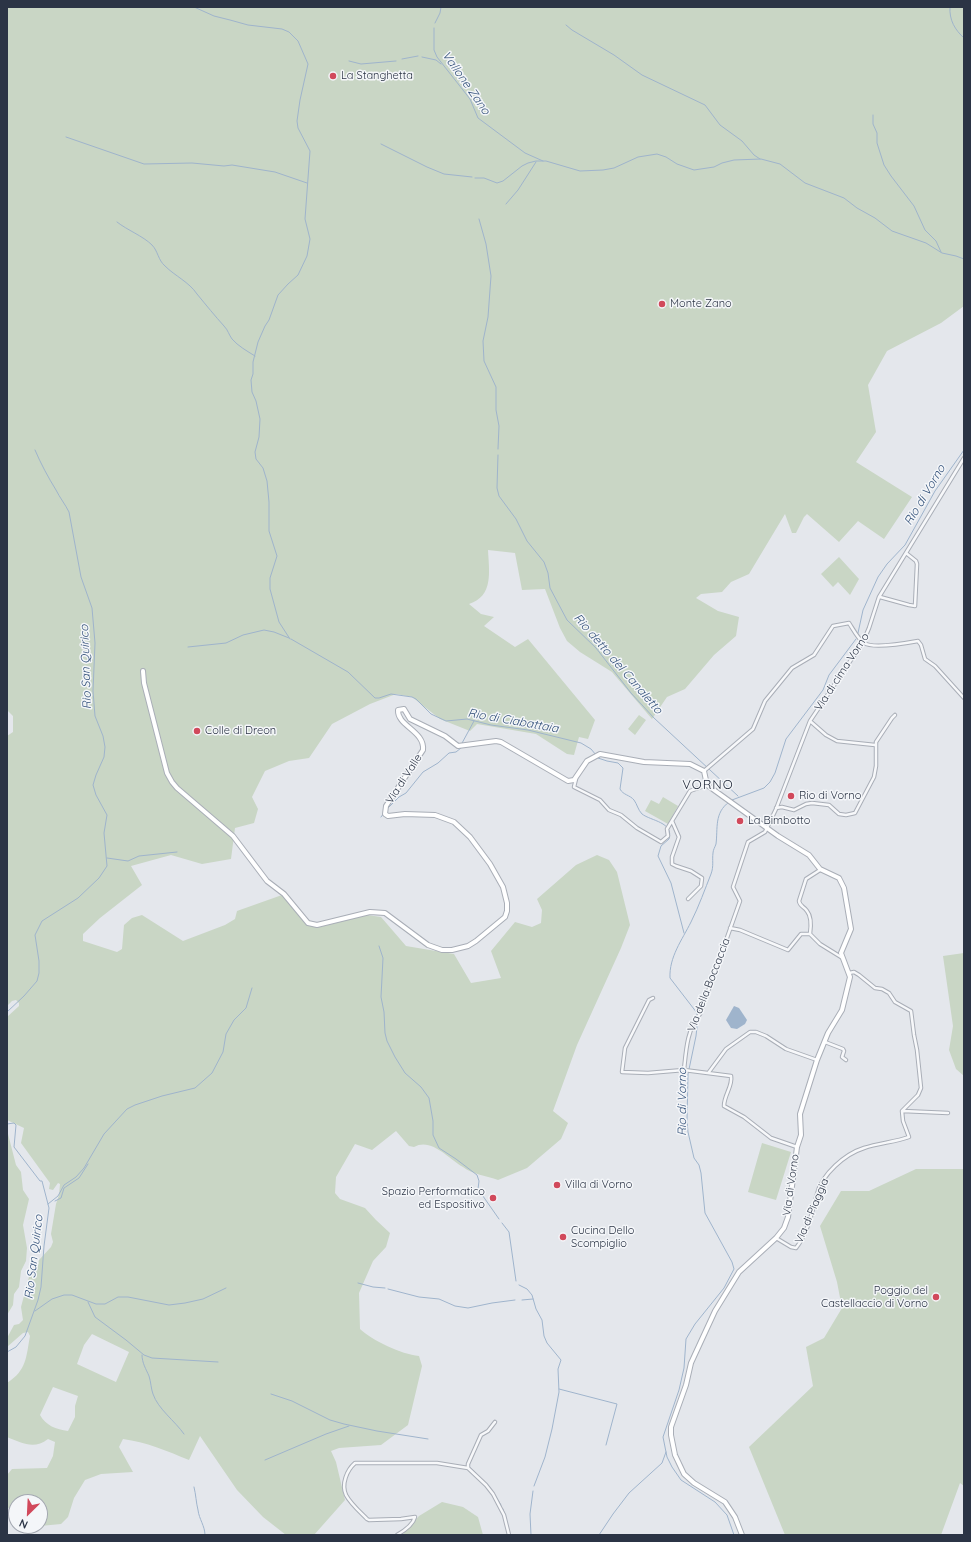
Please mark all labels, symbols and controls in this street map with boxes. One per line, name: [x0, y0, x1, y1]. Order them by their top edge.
water label: Vallone Zano: [439, 49, 493, 117]
place label: La Stanghetta: [341, 69, 413, 83]
marker: La Stanghetta: [328, 71, 338, 81]
place label: Monte Zano: [670, 297, 732, 311]
marker: Monte Zano: [657, 299, 667, 309]
water label: Rio di Vorno: [901, 462, 949, 528]
water label: Rio detto del Canaletto: [571, 611, 665, 717]
water label: Rio San Quirico: [77, 624, 95, 710]
street label: Via di cima Vorno: [812, 631, 872, 713]
water label: Rio di Ciabattaia: [467, 706, 559, 736]
place label: Colle di Dreon: [205, 724, 276, 738]
marker: Colle di Dreon: [192, 726, 202, 736]
street label: Via di Valle: [383, 752, 425, 806]
district label: VORNO: [682, 777, 734, 793]
place label: Rio di Vorno: [799, 789, 861, 803]
marker: Rio di Vorno: [786, 791, 796, 801]
place label: La Bimbotto: [748, 814, 810, 828]
marker: La Bimbotto: [735, 816, 745, 826]
street label: Via della Boccaccia: [685, 936, 733, 1034]
water label: Rio di Vorno: [675, 1068, 689, 1136]
street label: Via di Vorno: [780, 1153, 802, 1217]
street label: Via di Piaggia: [792, 1176, 832, 1246]
place label: Villa di Vorno: [565, 1178, 632, 1192]
marker: Villa di Vorno: [552, 1180, 562, 1190]
place label: Spazio Performatico ed Espositivo: [382, 1185, 485, 1211]
marker: Spazio Performatico ed Espositivo: [488, 1193, 498, 1203]
water label: Rio San Quirico: [22, 1214, 46, 1300]
place label: Cucina Dello Scompiglio: [571, 1224, 634, 1250]
marker: Cucina Dello Scompiglio: [558, 1232, 568, 1242]
place label: Poggio del Castellaccio di Vorno: [821, 1284, 928, 1310]
marker: Poggio del Castellaccio di Vorno: [931, 1292, 941, 1302]
north arrow: [8, 1494, 48, 1534]
text: N: [17, 1516, 30, 1532]

